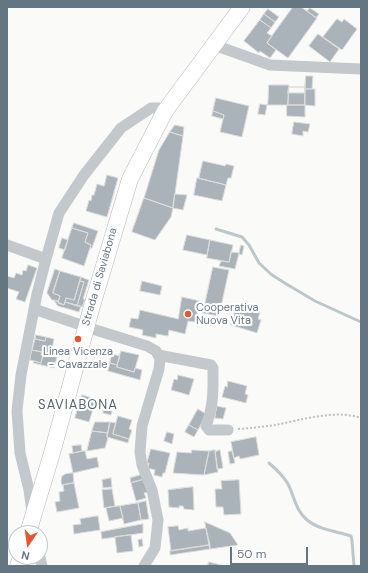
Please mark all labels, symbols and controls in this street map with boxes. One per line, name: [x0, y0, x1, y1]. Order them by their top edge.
street label: Strada di Saviabona: [80, 226, 120, 328]
place label: Cooperativa Nuova Vita: [196, 301, 258, 327]
marker: Cooperativa Nuova Vita: [183, 309, 193, 319]
marker: Linea Vicenza - Cavazzale: [73, 334, 83, 344]
place label: Linea Vicenza - Cavazzale: [43, 345, 113, 371]
district label: SAVIABONA: [38, 398, 118, 414]
north arrow: [8, 525, 48, 565]
scale bar: [232, 539, 310, 565]
text: 50 m: [237, 546, 266, 562]
text: N: [20, 548, 31, 563]

